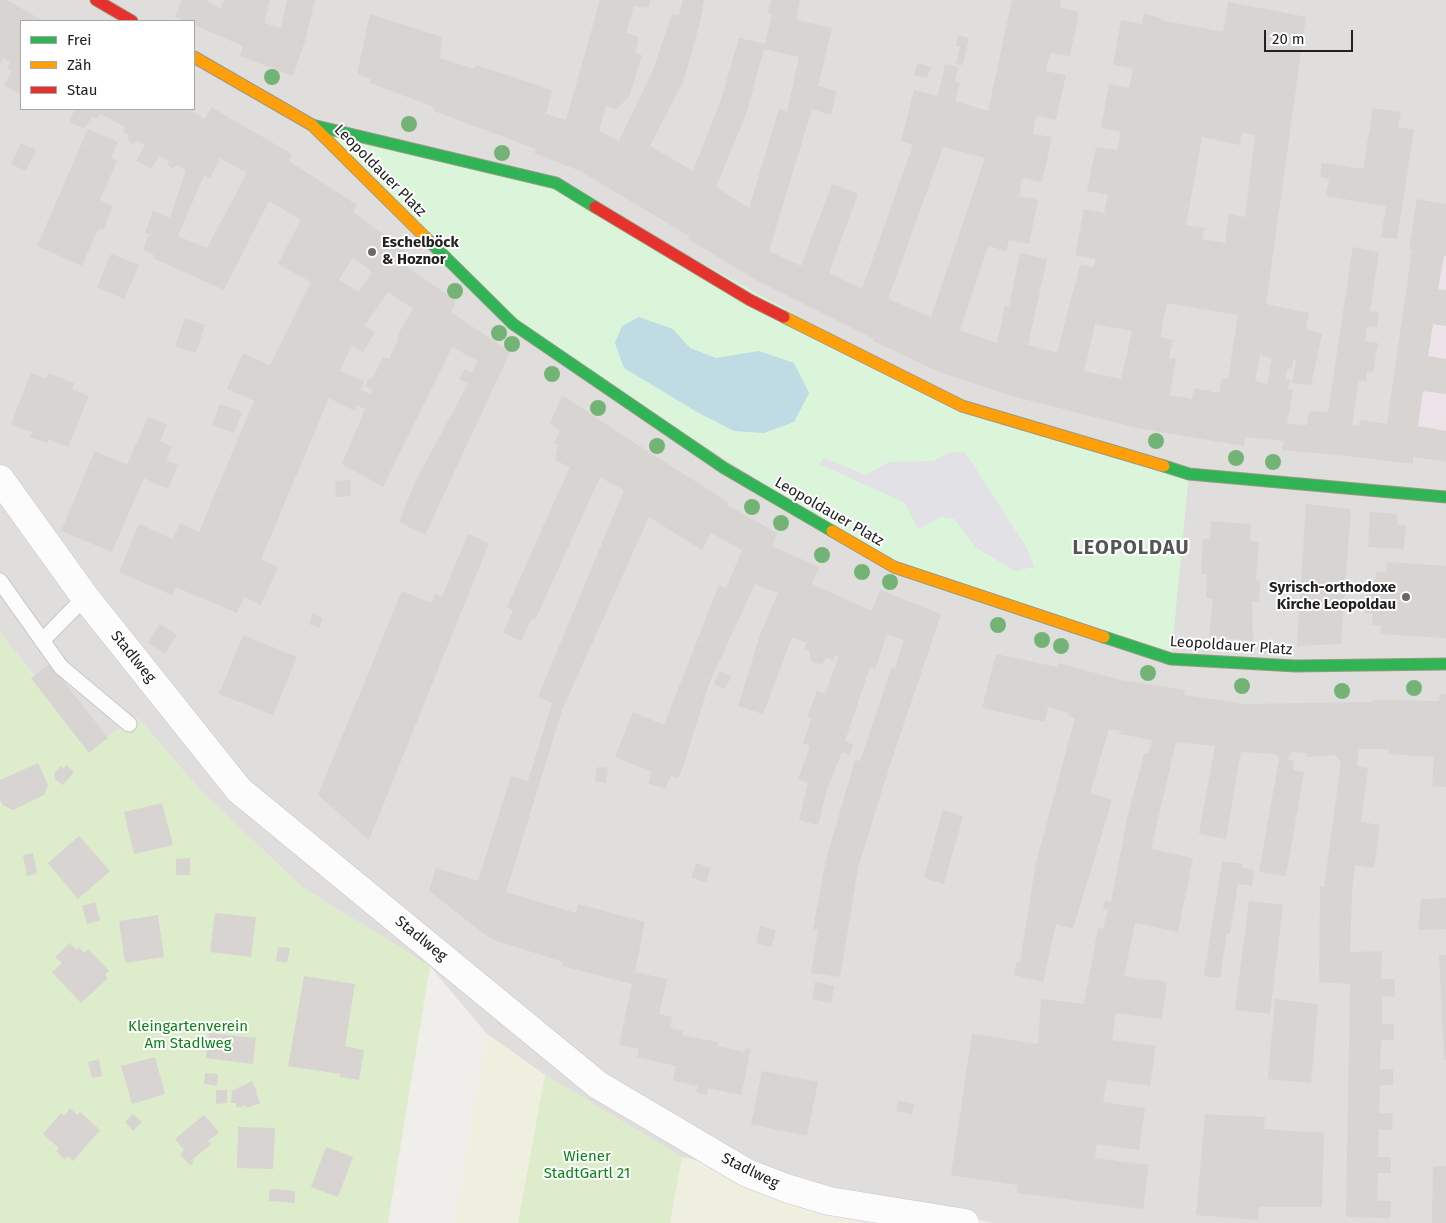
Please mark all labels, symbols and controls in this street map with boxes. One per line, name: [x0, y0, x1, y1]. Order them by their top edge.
legend: [20, 20, 195, 110]
scale bar: [1266, 20, 1355, 52]
text: 20 m: [1272, 30, 1305, 48]
text: Frei: [67, 31, 92, 49]
text: Zäh: [67, 56, 92, 74]
text: Stau: [67, 81, 97, 99]
street label: Leopoldauer Platz: [330, 121, 430, 221]
place label: Eschelböck & Hoznor: [382, 234, 459, 269]
marker: Eschelböck & Hoznor: [366, 246, 378, 258]
street label: Leopoldauer Platz: [771, 473, 887, 551]
district label: LEOPOLDAU: [1071, 536, 1191, 560]
place label: Syrisch-orthodoxe Kirche Leopoldau: [1269, 579, 1396, 614]
marker: Syrisch-orthodoxe Kirche Leopoldau: [1400, 591, 1412, 603]
street label: Stadlweg: [107, 627, 159, 687]
street label: Leopoldauer Platz: [1169, 633, 1293, 659]
street label: Stadlweg: [391, 913, 451, 965]
park label: Kleingartenverein Am Stadlweg: [128, 1018, 248, 1053]
park label: Wiener StadtGartl 21: [544, 1148, 630, 1183]
street label: Stadlweg: [718, 1149, 782, 1193]

